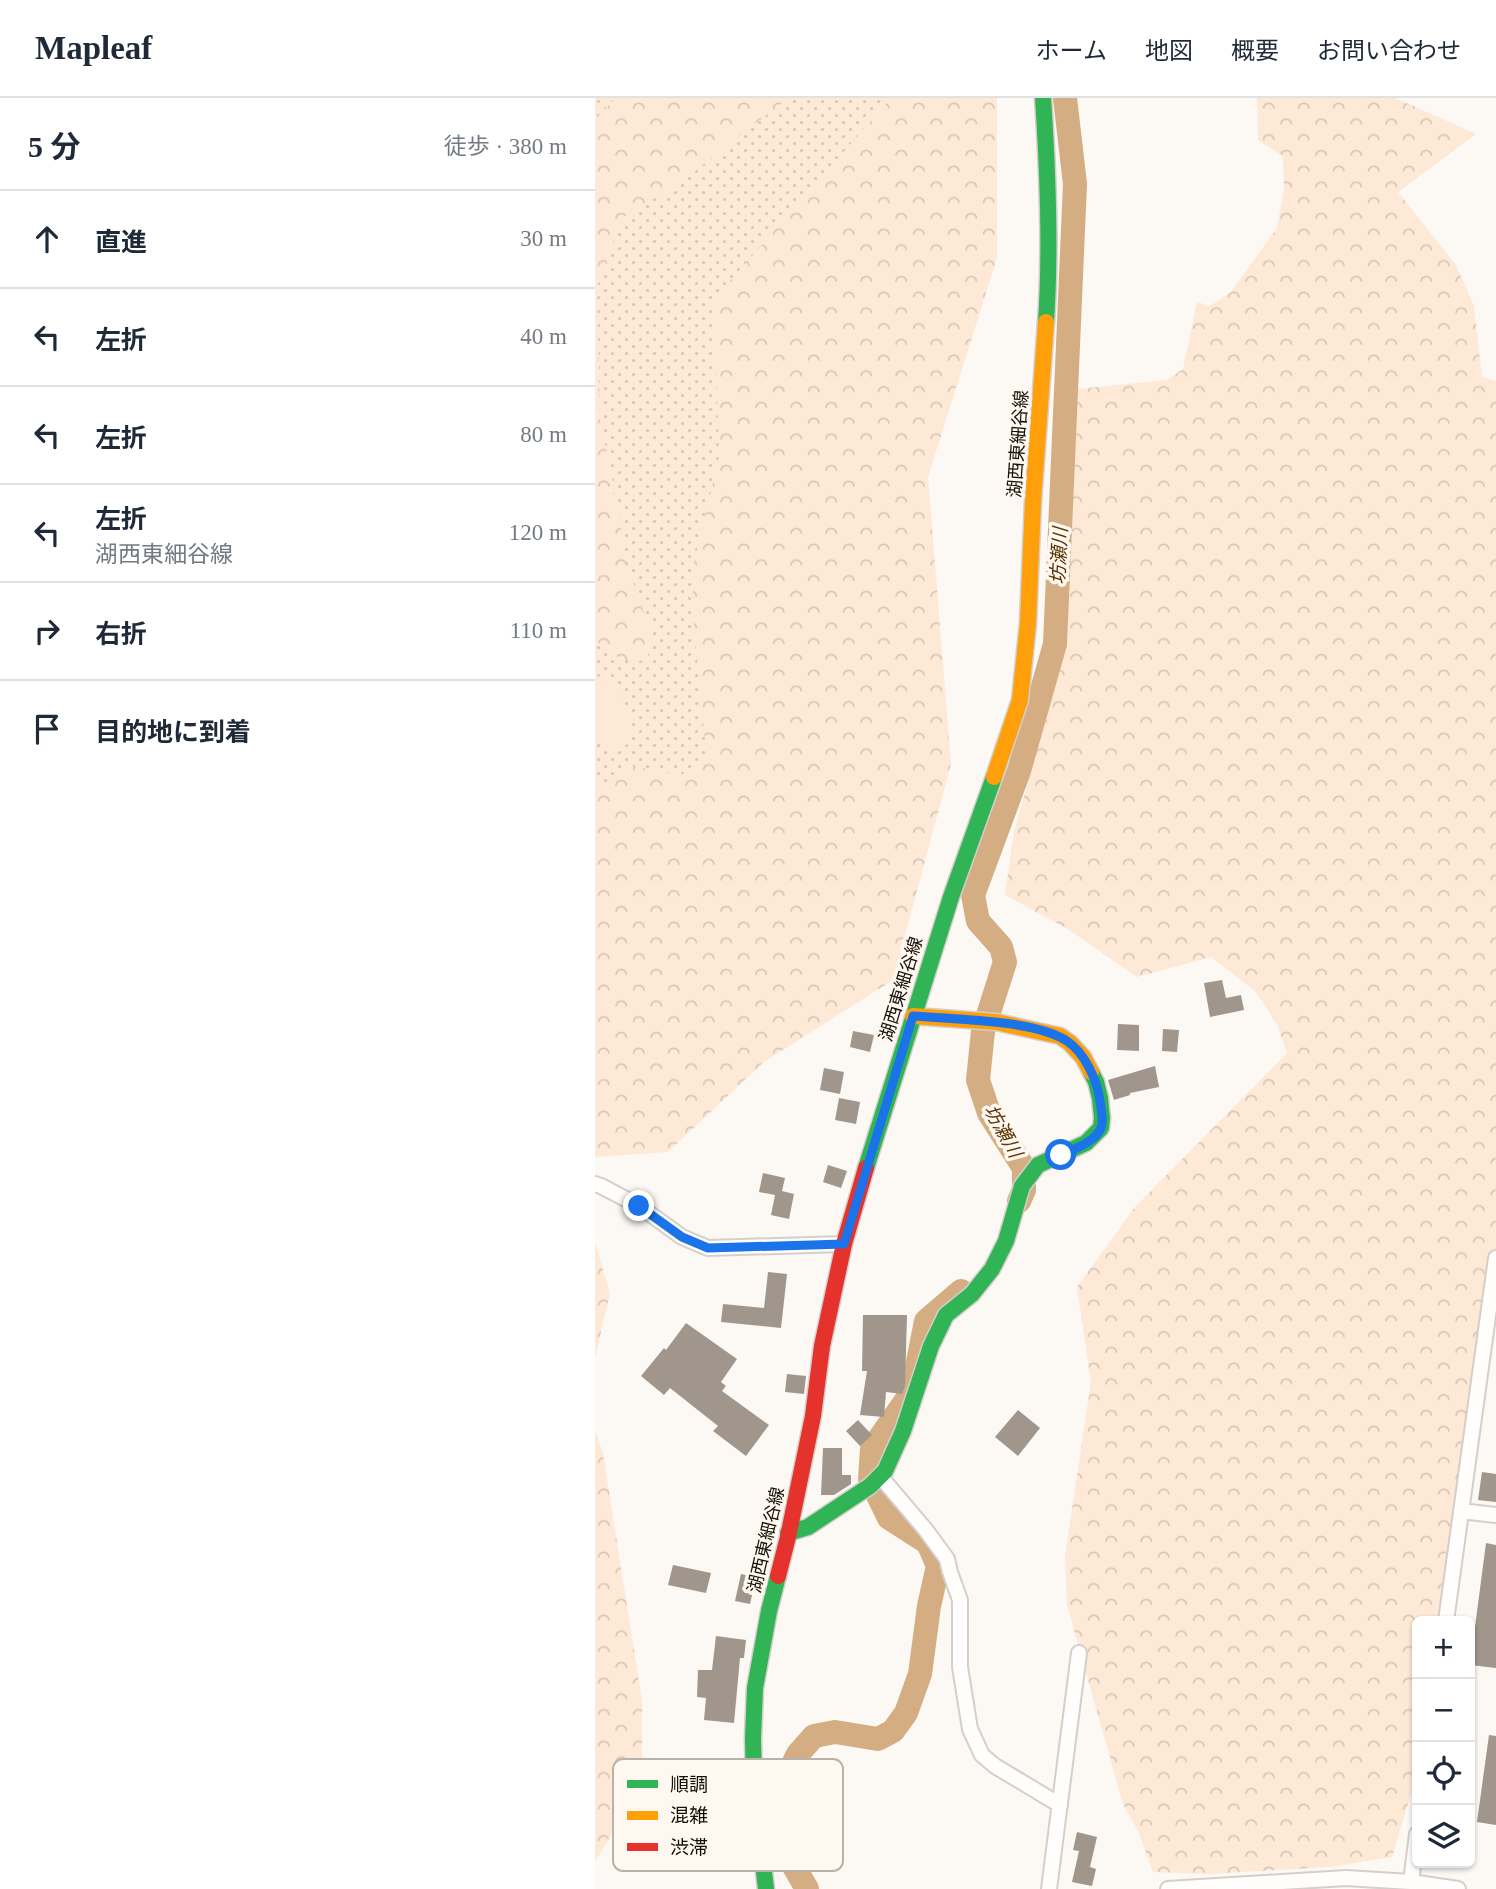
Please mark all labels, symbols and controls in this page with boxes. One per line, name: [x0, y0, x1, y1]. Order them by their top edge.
text: Mapleaf: [35, 30, 152, 66]
text: ホーム: [1036, 38, 1107, 64]
text: 地図: [1145, 38, 1193, 64]
text: 概要: [1231, 38, 1279, 64]
text: お問い合わせ: [1317, 38, 1461, 64]
text: 5 分: [28, 130, 81, 163]
text: 徒歩 · 380 m: [444, 134, 567, 159]
icon: ahead: [28, 220, 66, 258]
text: 30 m: [520, 226, 567, 251]
text: 直進: [95, 228, 147, 257]
icon: left: [28, 318, 66, 356]
text: 40 m: [520, 324, 567, 349]
text: 左折: [95, 326, 147, 355]
street label: 湖西東細谷線: [1004, 389, 1032, 499]
icon: left: [28, 416, 66, 454]
text: 80 m: [520, 422, 567, 447]
text: 左折: [95, 424, 147, 453]
text: 左折: [95, 505, 147, 534]
icon: left: [28, 514, 66, 552]
text: 120 m: [509, 520, 567, 545]
water label: 坊瀬川: [1047, 525, 1071, 585]
text: 湖西東細谷線: [95, 542, 233, 567]
icon: right: [28, 612, 66, 650]
text: 110 m: [510, 618, 567, 643]
text: 右折: [95, 620, 147, 649]
icon: arrive: [28, 710, 66, 748]
text: 目的地に到着: [95, 718, 251, 747]
street label: 湖西東細谷線: [876, 934, 926, 1044]
water label: 坊瀬川: [980, 1101, 1027, 1163]
route start: [1045, 1139, 1076, 1170]
route end: [623, 1190, 654, 1221]
street label: 湖西東細谷線: [744, 1485, 788, 1595]
map controls: [1412, 1616, 1475, 1868]
button: +: [1412, 1616, 1475, 1679]
button: −: [1412, 1679, 1475, 1742]
button: locate: [1412, 1742, 1475, 1805]
legend: [613, 1759, 843, 1871]
text: 順調: [670, 1774, 708, 1795]
text: 混雑: [670, 1805, 708, 1826]
button: layers: [1412, 1805, 1475, 1868]
text: 渋滞: [670, 1837, 708, 1858]

